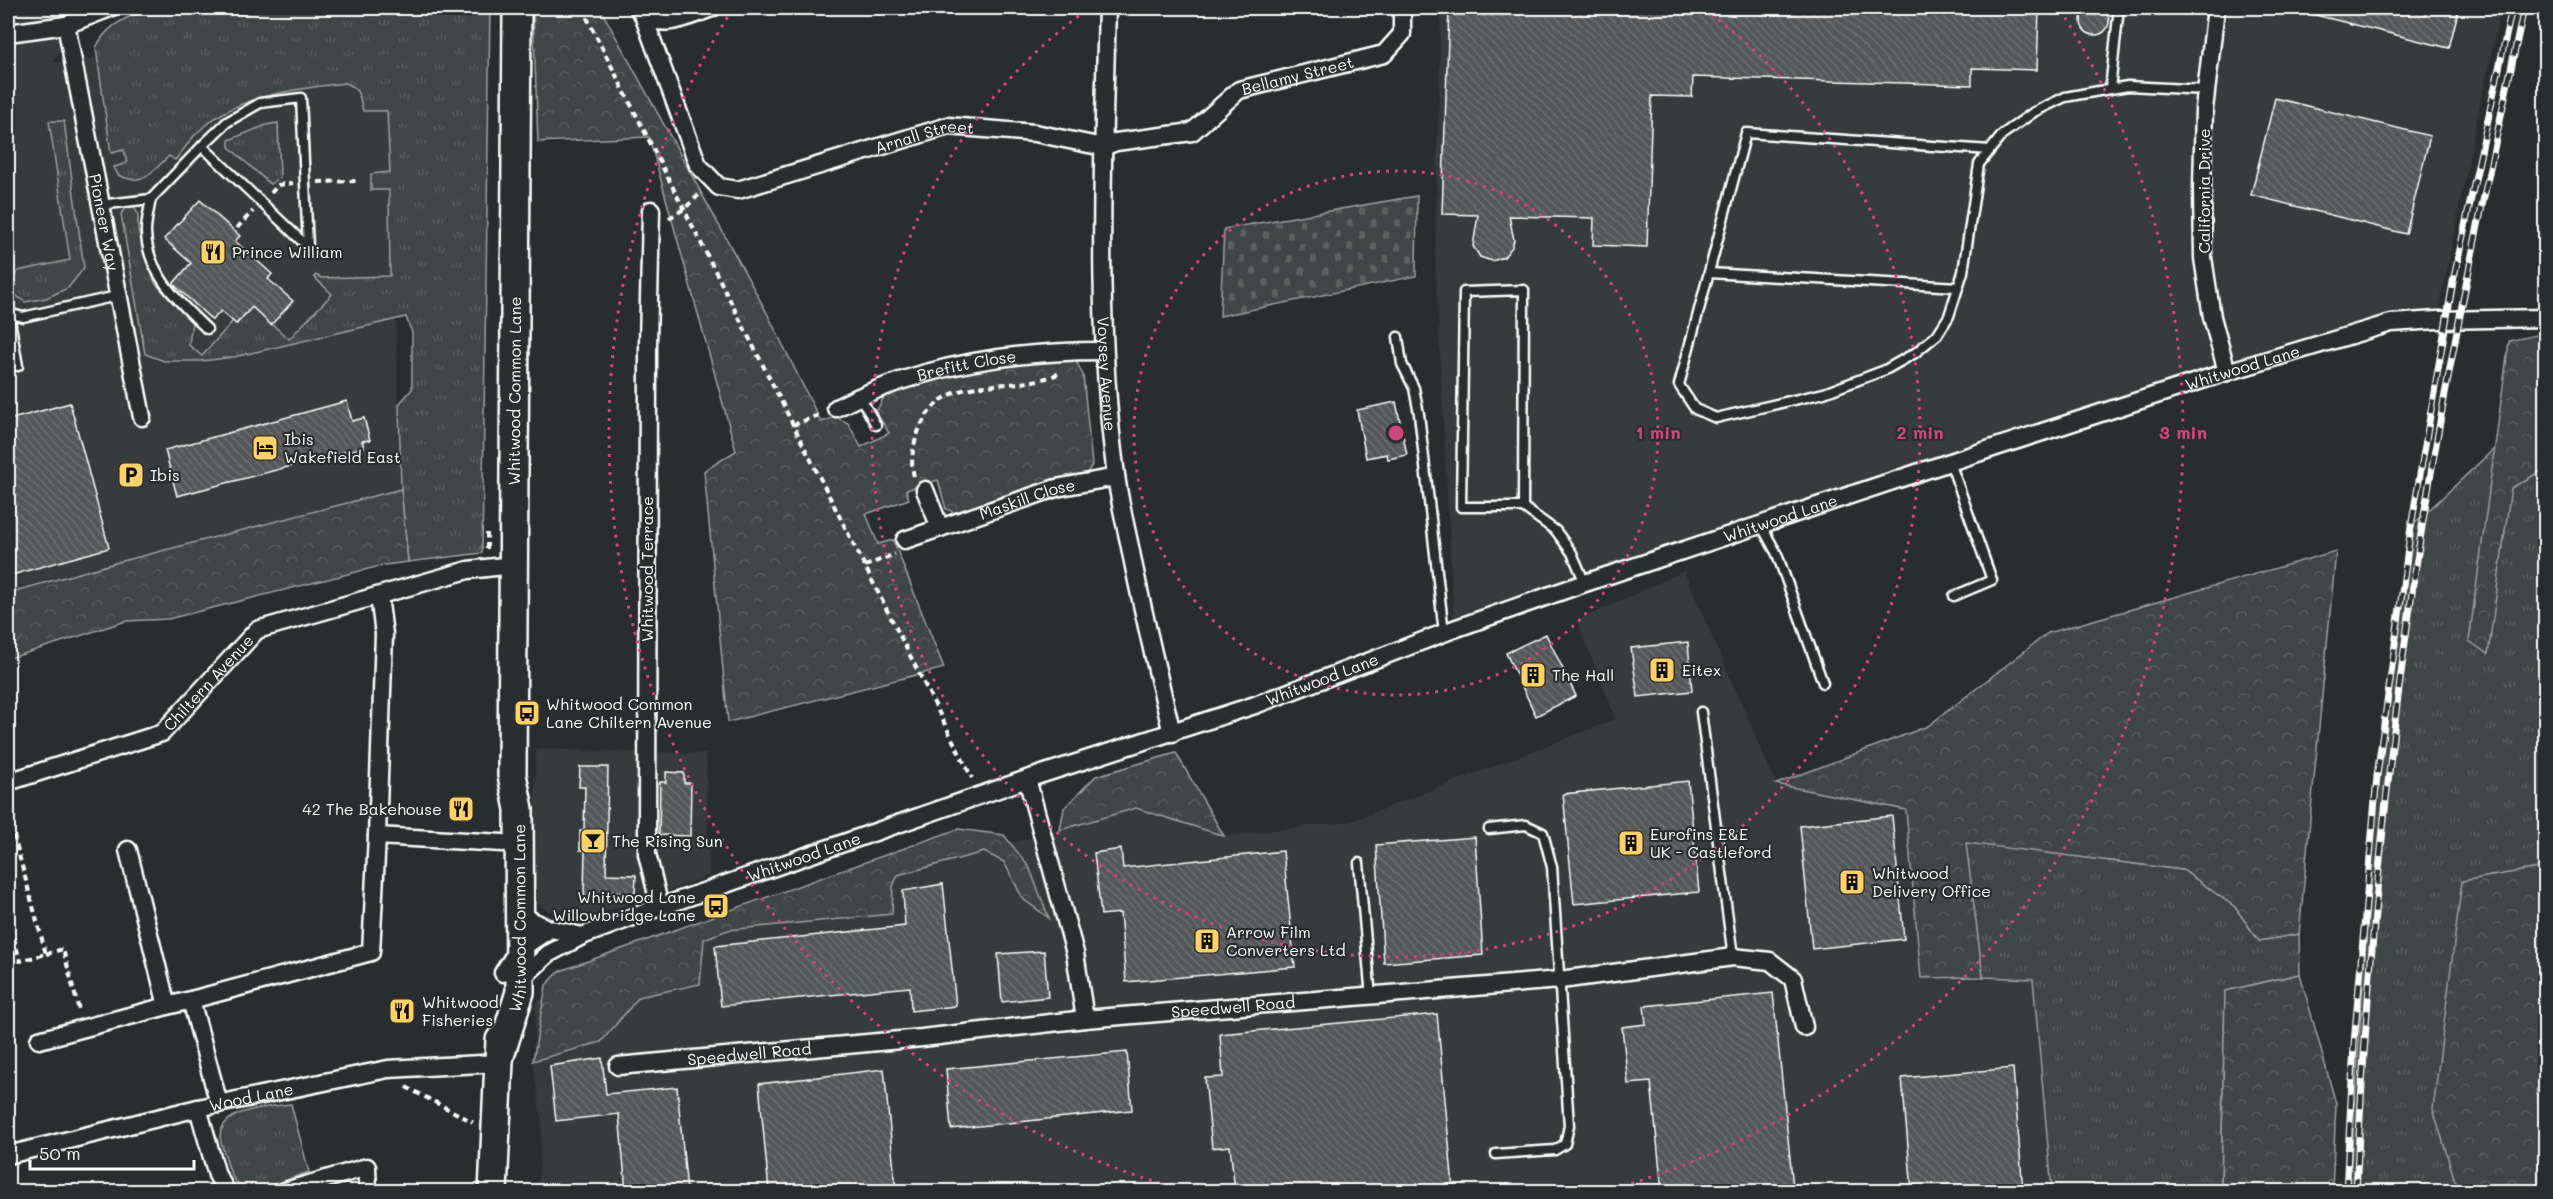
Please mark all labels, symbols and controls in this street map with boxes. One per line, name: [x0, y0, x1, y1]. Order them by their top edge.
street label: Bellamy Street: [1239, 51, 1356, 99]
street label: Arnall Street: [872, 115, 975, 158]
street label: California Drive: [2193, 128, 2214, 254]
street label: Pioneer Way: [85, 172, 124, 272]
restaurant icon: Prince William: [198, 237, 228, 267]
place label: Prince William: [232, 241, 343, 262]
street label: Whitwood Common Lane: [503, 296, 525, 485]
street label: Voysey Avenue: [1093, 316, 1122, 432]
street label: Whitwood Lane: [2182, 340, 2302, 395]
street label: Brefitt Close: [914, 345, 1017, 385]
text: 1 min: [1635, 420, 1681, 444]
text: 2 min: [1896, 420, 1944, 444]
text: 3 min: [2159, 420, 2207, 444]
centre of rings: [1386, 423, 1406, 443]
place label: Ibis Wakefield East: [284, 428, 401, 467]
hotel icon: Ibis Wakefield East: [250, 433, 280, 463]
parking icon: Ibis: [116, 460, 146, 490]
place label: Ibis: [150, 464, 180, 485]
street label: Maskill Close: [976, 474, 1077, 524]
street label: Whitwood Lane: [1720, 489, 1840, 546]
street label: Whitwood Terrace: [636, 496, 657, 642]
street label: Chiltern Avenue: [158, 630, 258, 735]
street label: Whitwood Lane: [1263, 648, 1381, 710]
building icon: Eitex: [1647, 655, 1677, 685]
place label: Eitex: [1682, 659, 1721, 680]
building icon: The Hall: [1518, 660, 1548, 690]
place label: The Hall: [1552, 664, 1614, 685]
place label: Whitwood Common Lane Chiltern Avenue: [546, 693, 712, 732]
bus stop icon: Whitwood Common Lane Chiltern Avenue: [512, 698, 542, 728]
restaurant icon: 42 The Bakehouse: [446, 794, 476, 824]
place label: 42 The Bakehouse: [302, 798, 442, 819]
place label: Eurofins E&E UK - Castleford: [1650, 823, 1771, 862]
street label: Whitwood Common Lane: [503, 824, 530, 1015]
bar icon: The Rising Sun: [578, 826, 608, 856]
street label: Whitwood Lane: [744, 827, 863, 886]
building icon: Eurofins E&E UK - Castleford: [1616, 828, 1646, 858]
place label: The Rising Sun: [612, 830, 723, 851]
place label: Whitwood Delivery Office: [1872, 862, 1991, 901]
building icon: Whitwood Delivery Office: [1837, 867, 1867, 897]
place label: Whitwood Lane Willowbridge Lane: [552, 886, 696, 925]
bus stop icon: Whitwood Lane Willowbridge Lane: [701, 891, 731, 921]
place label: Arrow Film Converters Ltd: [1226, 921, 1346, 960]
building icon: Arrow Film Converters Ltd: [1192, 926, 1222, 956]
place label: Whitwood Fisheries: [422, 991, 499, 1030]
street label: Speedwell Road: [1170, 991, 1296, 1022]
restaurant icon: Whitwood Fisheries: [387, 996, 417, 1026]
street label: Speedwell Road: [687, 1037, 812, 1070]
street label: Wood Lane: [207, 1078, 295, 1115]
scale bar: [30, 1133, 194, 1171]
text: 50 m: [39, 1141, 81, 1165]

